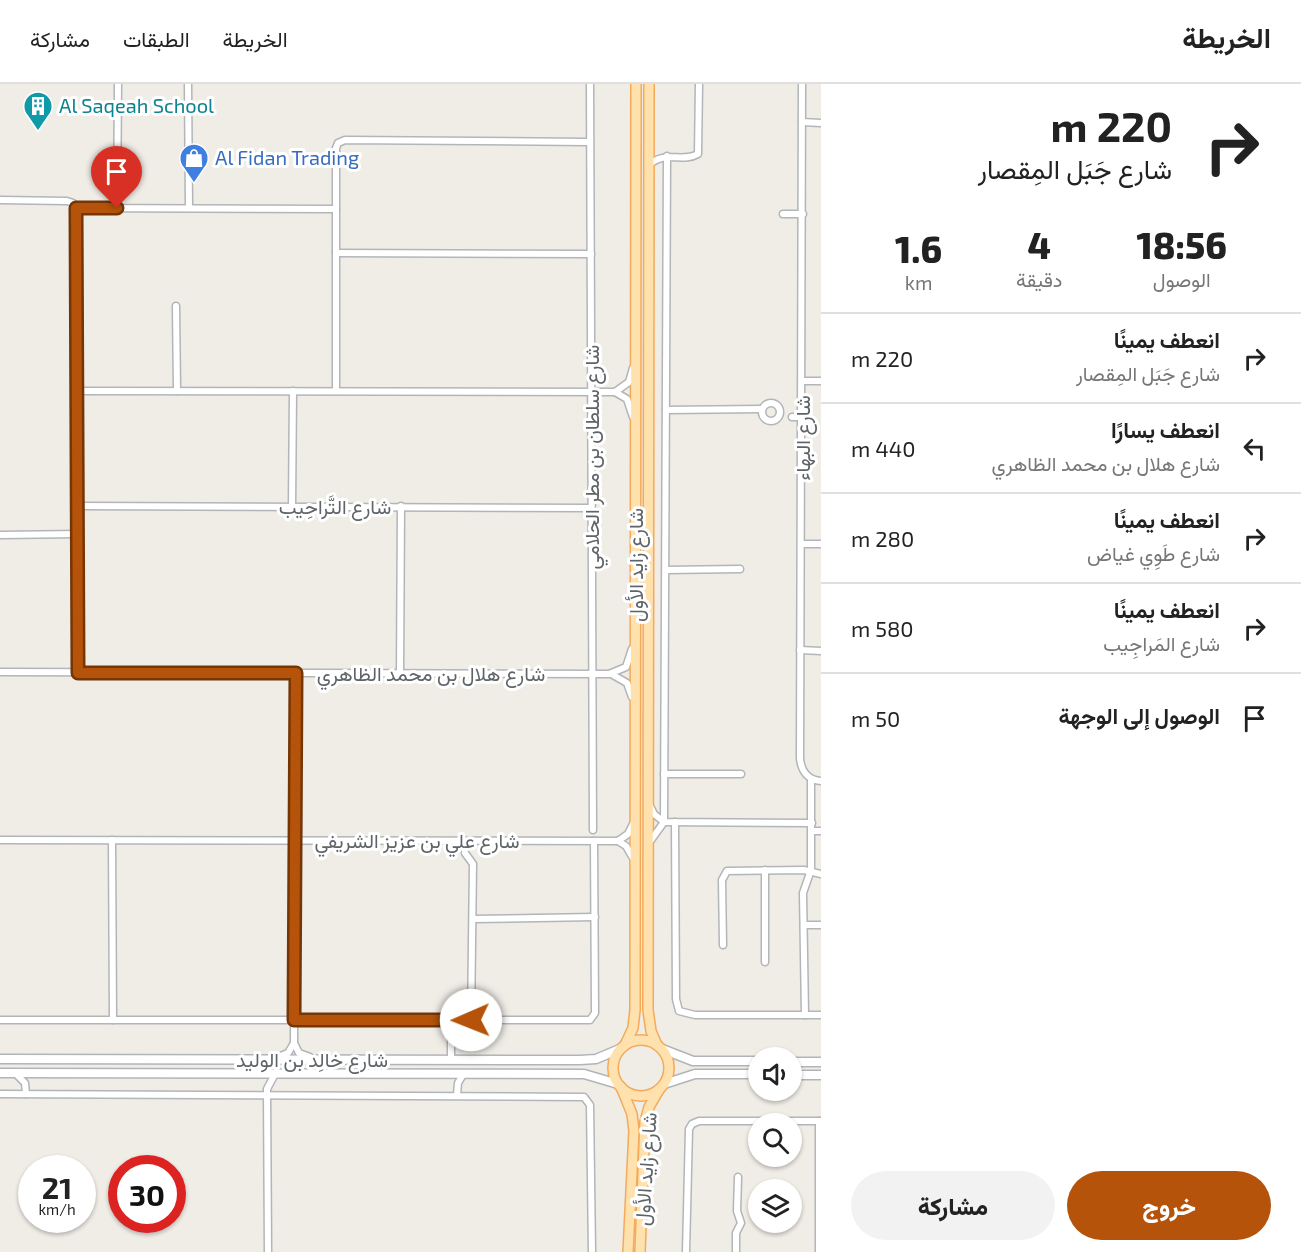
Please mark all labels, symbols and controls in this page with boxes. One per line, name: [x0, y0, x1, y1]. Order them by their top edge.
text: الخريطة: [1182, 20, 1271, 54]
text: مشاركة: [30, 26, 90, 51]
text: الطبقات: [123, 26, 190, 51]
text: الخريطة: [223, 26, 288, 51]
building icon: Al Saqeah School: [22, 90, 54, 132]
place label: Al Saqeah School: [59, 93, 214, 117]
text: 220 m: [1051, 100, 1172, 150]
icon: right: [1193, 108, 1271, 186]
shop icon: Al Fidan Trading: [178, 142, 210, 184]
place label: Al Fidan Trading: [215, 145, 359, 169]
pin: [91, 146, 142, 208]
text: شارع جَبَل المِقصار: [978, 152, 1172, 184]
icon: arrive: [100, 155, 133, 188]
text: 4: [1028, 223, 1051, 266]
text: 18:56: [1136, 223, 1227, 266]
text: 1.6: [895, 227, 942, 270]
text: دقيقة: [1016, 267, 1062, 291]
text: الوصول: [1153, 267, 1211, 291]
text: km: [905, 270, 932, 294]
text: انعطف يمينًا: [1114, 326, 1220, 352]
icon: right: [1238, 342, 1271, 375]
street label: شارع سلطان بن مطر الحلامي: [579, 345, 609, 569]
text: 220 m: [851, 345, 913, 371]
text: شارع جَبَل المِقصار: [1076, 361, 1220, 385]
street label: شارع البهاء: [790, 395, 817, 481]
text: انعطف يسارًا: [1111, 416, 1220, 442]
icon: left: [1238, 432, 1271, 465]
text: 440 m: [851, 435, 916, 461]
text: شارع هلال بن محمد الظاهري: [992, 451, 1220, 475]
street label: شارع التَّراحِيب: [279, 494, 391, 521]
text: انعطف يمينًا: [1114, 506, 1220, 532]
street label: شارع زايد الأول: [623, 508, 650, 622]
icon: right: [1238, 522, 1271, 555]
text: 280 m: [851, 525, 914, 551]
text: شارع طَوِي غياض: [1087, 541, 1220, 565]
text: انعطف يمينًا: [1114, 596, 1220, 622]
icon: right: [1238, 612, 1271, 645]
text: 580 m: [851, 615, 914, 641]
text: شارع المَراجِيب: [1103, 631, 1220, 655]
street label: شارع هلال بن محمد الظاهري: [317, 661, 545, 691]
text: الوصول إلى الوجهة: [1058, 702, 1220, 728]
icon: arrive: [1238, 702, 1271, 735]
text: 50 m: [851, 705, 900, 731]
street label: شارع علي بن عزيز الشريفي: [314, 828, 520, 858]
position arrow: [439, 988, 503, 1052]
street label: شارع خالِد بن الوليد: [236, 1047, 388, 1074]
map controls: [748, 1047, 802, 1233]
button: sound: [748, 1047, 802, 1101]
street label: شارع زايد الأول: [629, 1111, 664, 1227]
button: search: [748, 1113, 802, 1167]
speed limit sign: 30: [108, 1155, 186, 1233]
text: 21: [42, 1169, 72, 1205]
button: مشاركة: [851, 1171, 1055, 1240]
button: خروج: [1067, 1171, 1271, 1240]
button: layers: [748, 1179, 802, 1233]
text: km/h: [38, 1200, 76, 1218]

